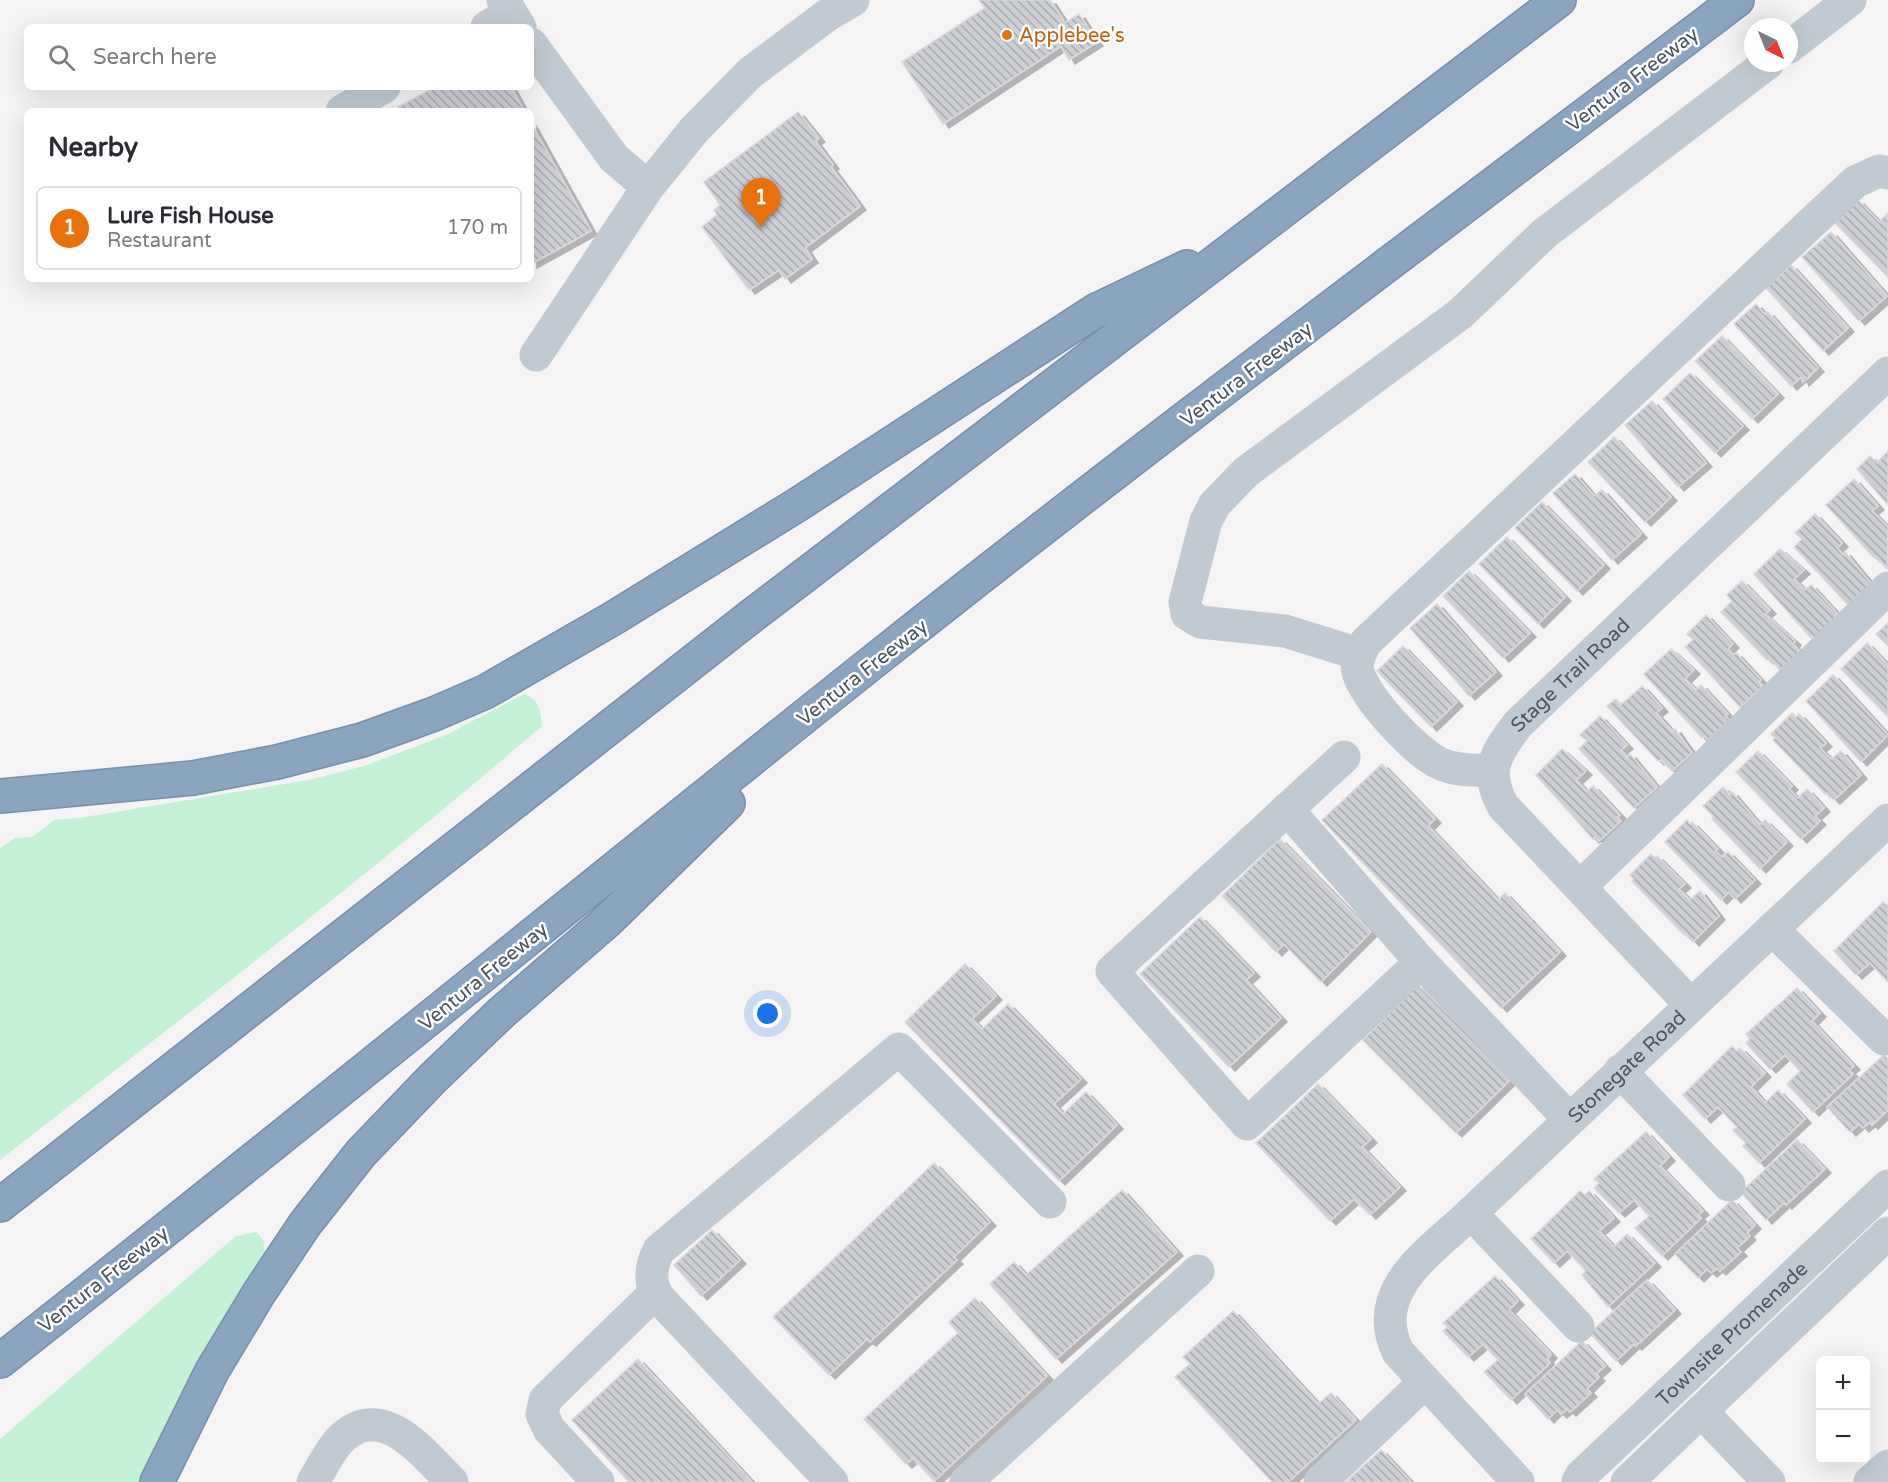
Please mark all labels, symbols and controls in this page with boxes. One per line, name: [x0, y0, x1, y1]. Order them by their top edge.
north arrow: [1744, 18, 1798, 72]
street label: Ventura Freeway: [1562, 22, 1704, 137]
search box: [24, 24, 534, 90]
place label: Applebee's: [1019, 24, 1125, 48]
marker: Applebee's: [1000, 28, 1014, 42]
icon: search: [45, 41, 78, 74]
text: Search here: [93, 44, 217, 70]
text: Nearby: [48, 132, 138, 163]
pin: 1: [742, 178, 780, 228]
text: Lure Fish House: [107, 203, 274, 229]
text: 1: [63, 216, 76, 240]
text: 170 m: [447, 216, 508, 240]
text: Restaurant: [107, 229, 212, 253]
street label: Ventura Freeway: [1176, 317, 1318, 432]
street label: Stage Trail Road: [1506, 613, 1635, 738]
street label: Ventura Freeway: [793, 614, 933, 731]
street label: Ventura Freeway: [414, 917, 553, 1036]
your location: [753, 999, 782, 1028]
street label: Stonegate Road: [1563, 1006, 1691, 1128]
street label: Ventura Freeway: [34, 1221, 174, 1338]
street label: Townsite Promenade: [1652, 1257, 1813, 1412]
map controls: [1816, 1356, 1870, 1464]
button: +: [1816, 1356, 1870, 1410]
button: −: [1816, 1410, 1870, 1464]

